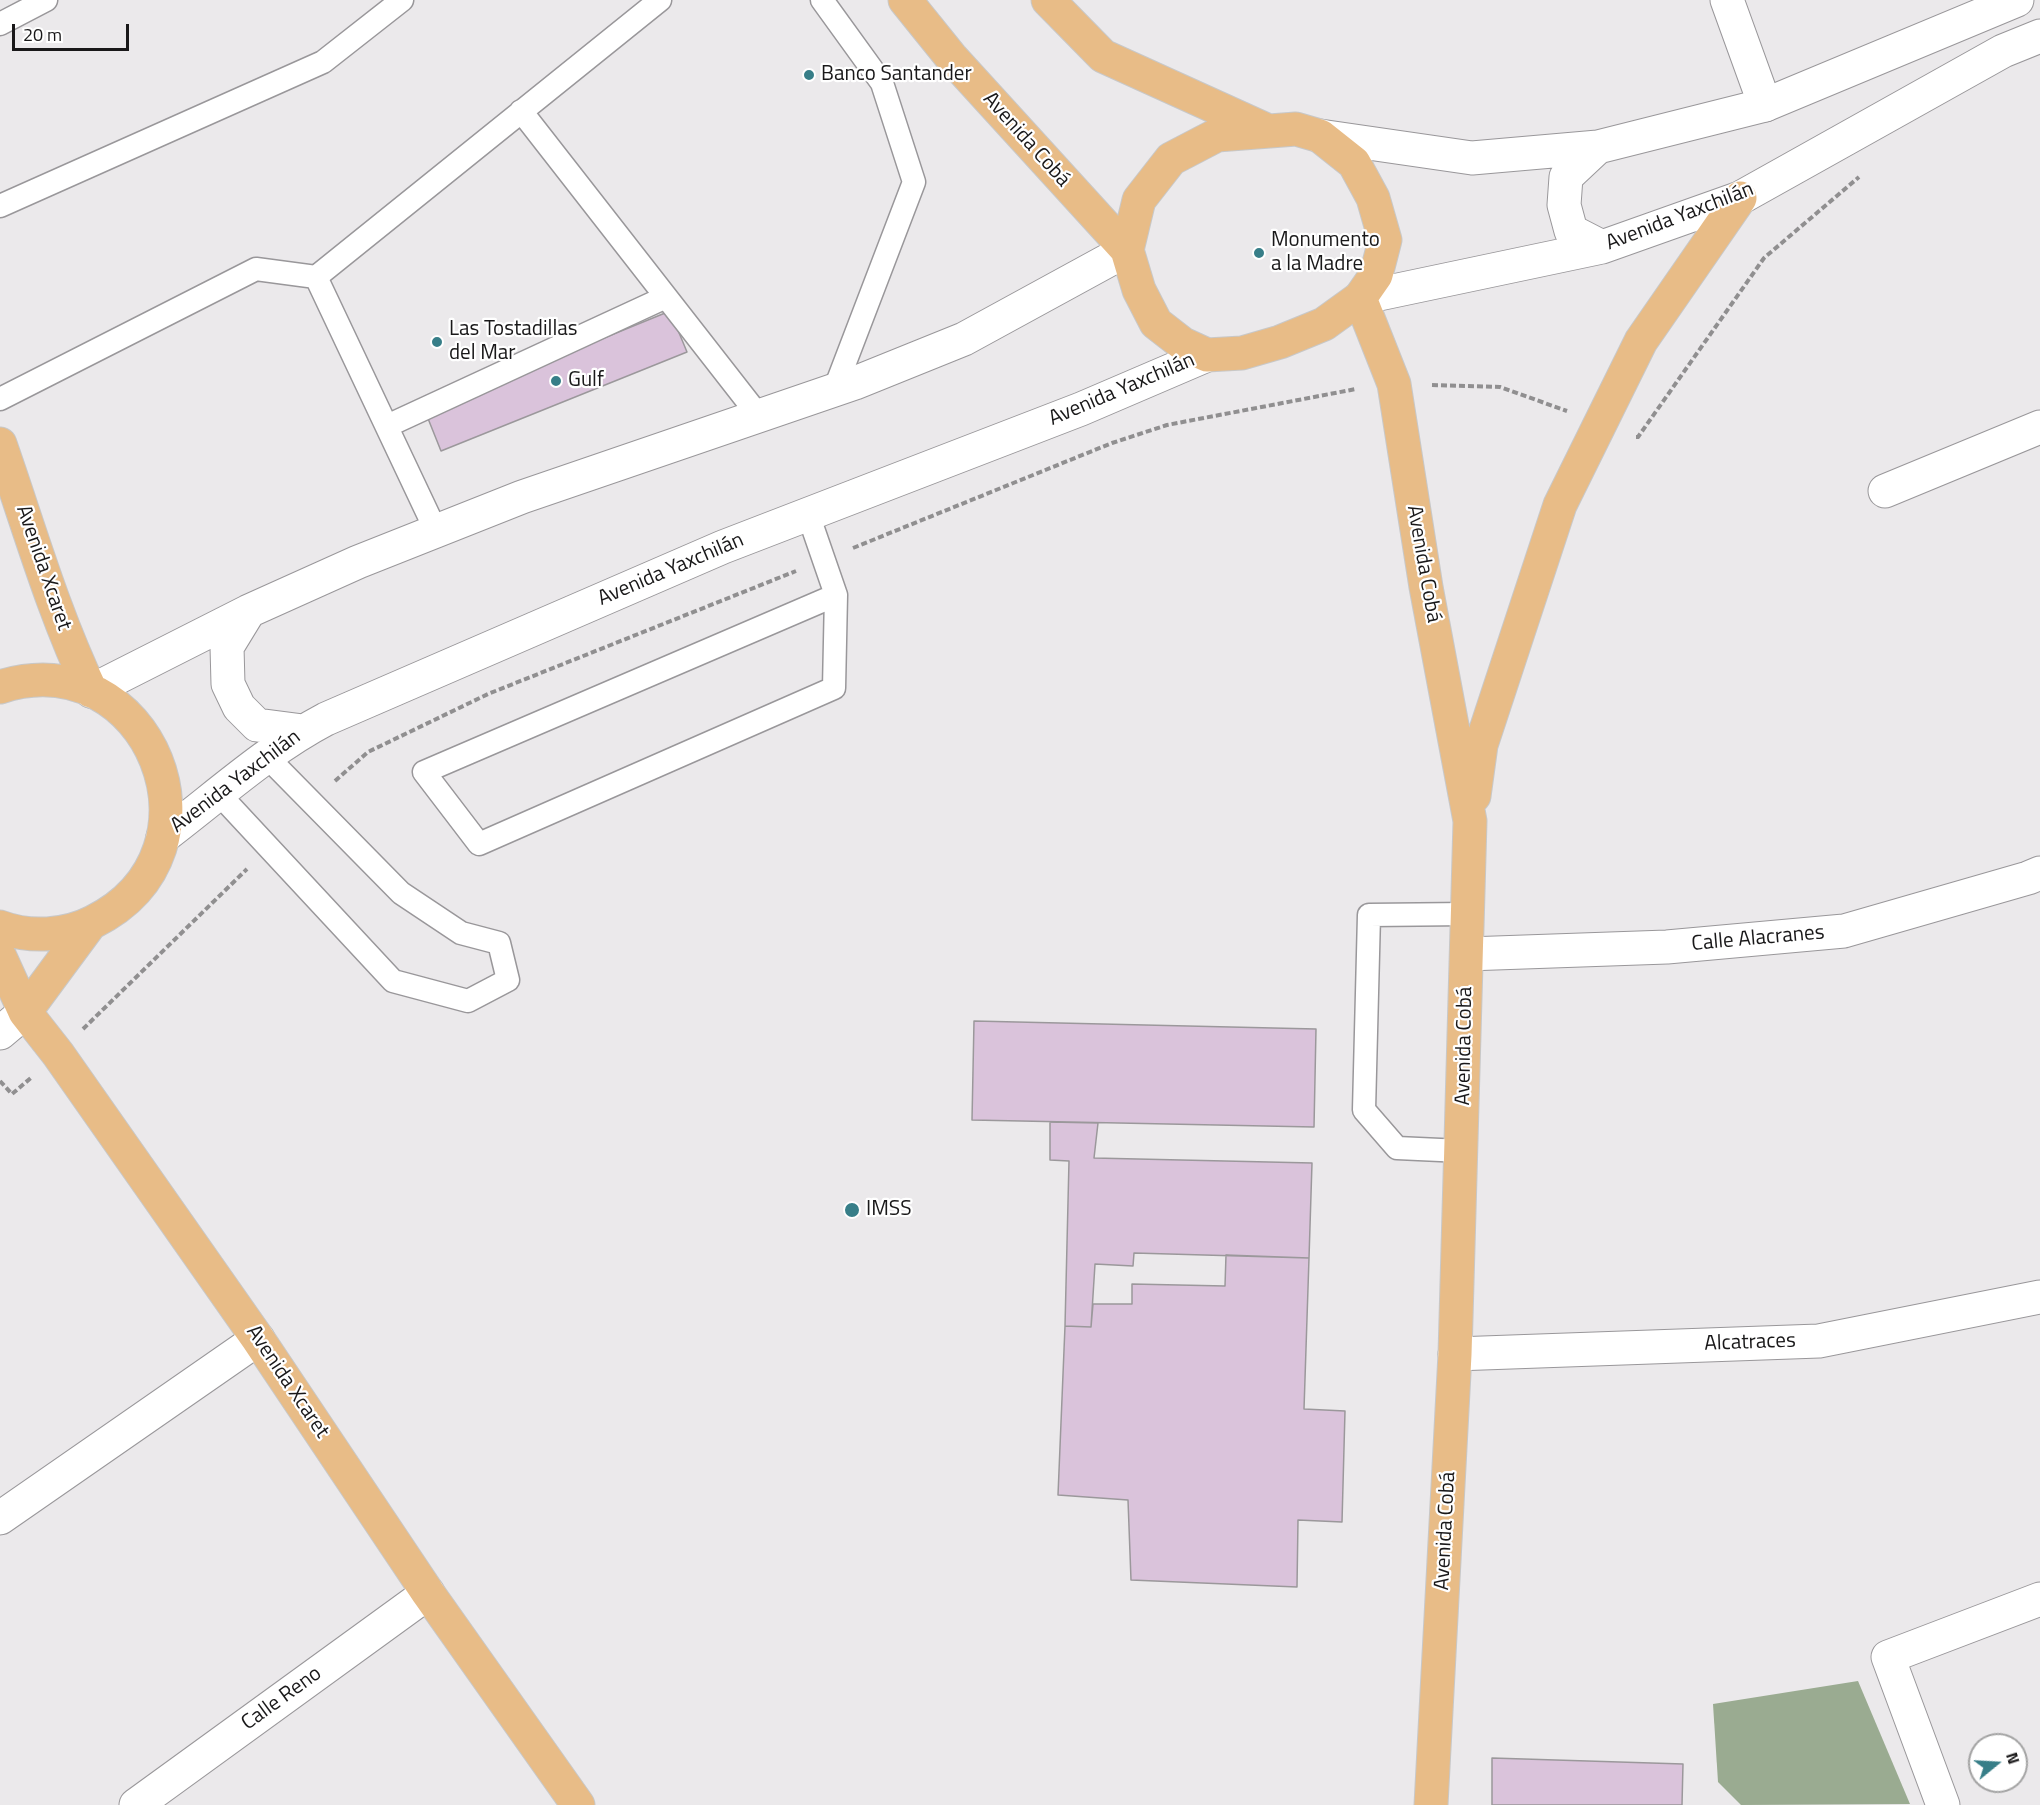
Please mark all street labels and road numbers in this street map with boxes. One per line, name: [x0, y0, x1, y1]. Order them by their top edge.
street label: Avenida Cobá: [977, 87, 1075, 193]
street label: Avenida Yaxchilán: [1603, 177, 1757, 257]
street label: Avenida Yaxchilán: [1045, 348, 1199, 432]
street label: Avenida Xcaret: [10, 502, 76, 634]
street label: Avenida Cobá: [1400, 503, 1446, 625]
street label: Avenida Yaxchilán: [594, 528, 748, 612]
street label: Avenida Yaxchilán: [166, 725, 306, 839]
street label: Calle Alacranes: [1690, 921, 1826, 957]
street label: Avenida Cobá: [1451, 986, 1479, 1106]
street label: Avenida Xcaret: [240, 1321, 334, 1443]
street label: Alcatraces: [1704, 1329, 1796, 1357]
street label: Avenida Cobá: [1430, 1471, 1462, 1591]
street label: Calle Reno: [237, 1662, 327, 1736]

